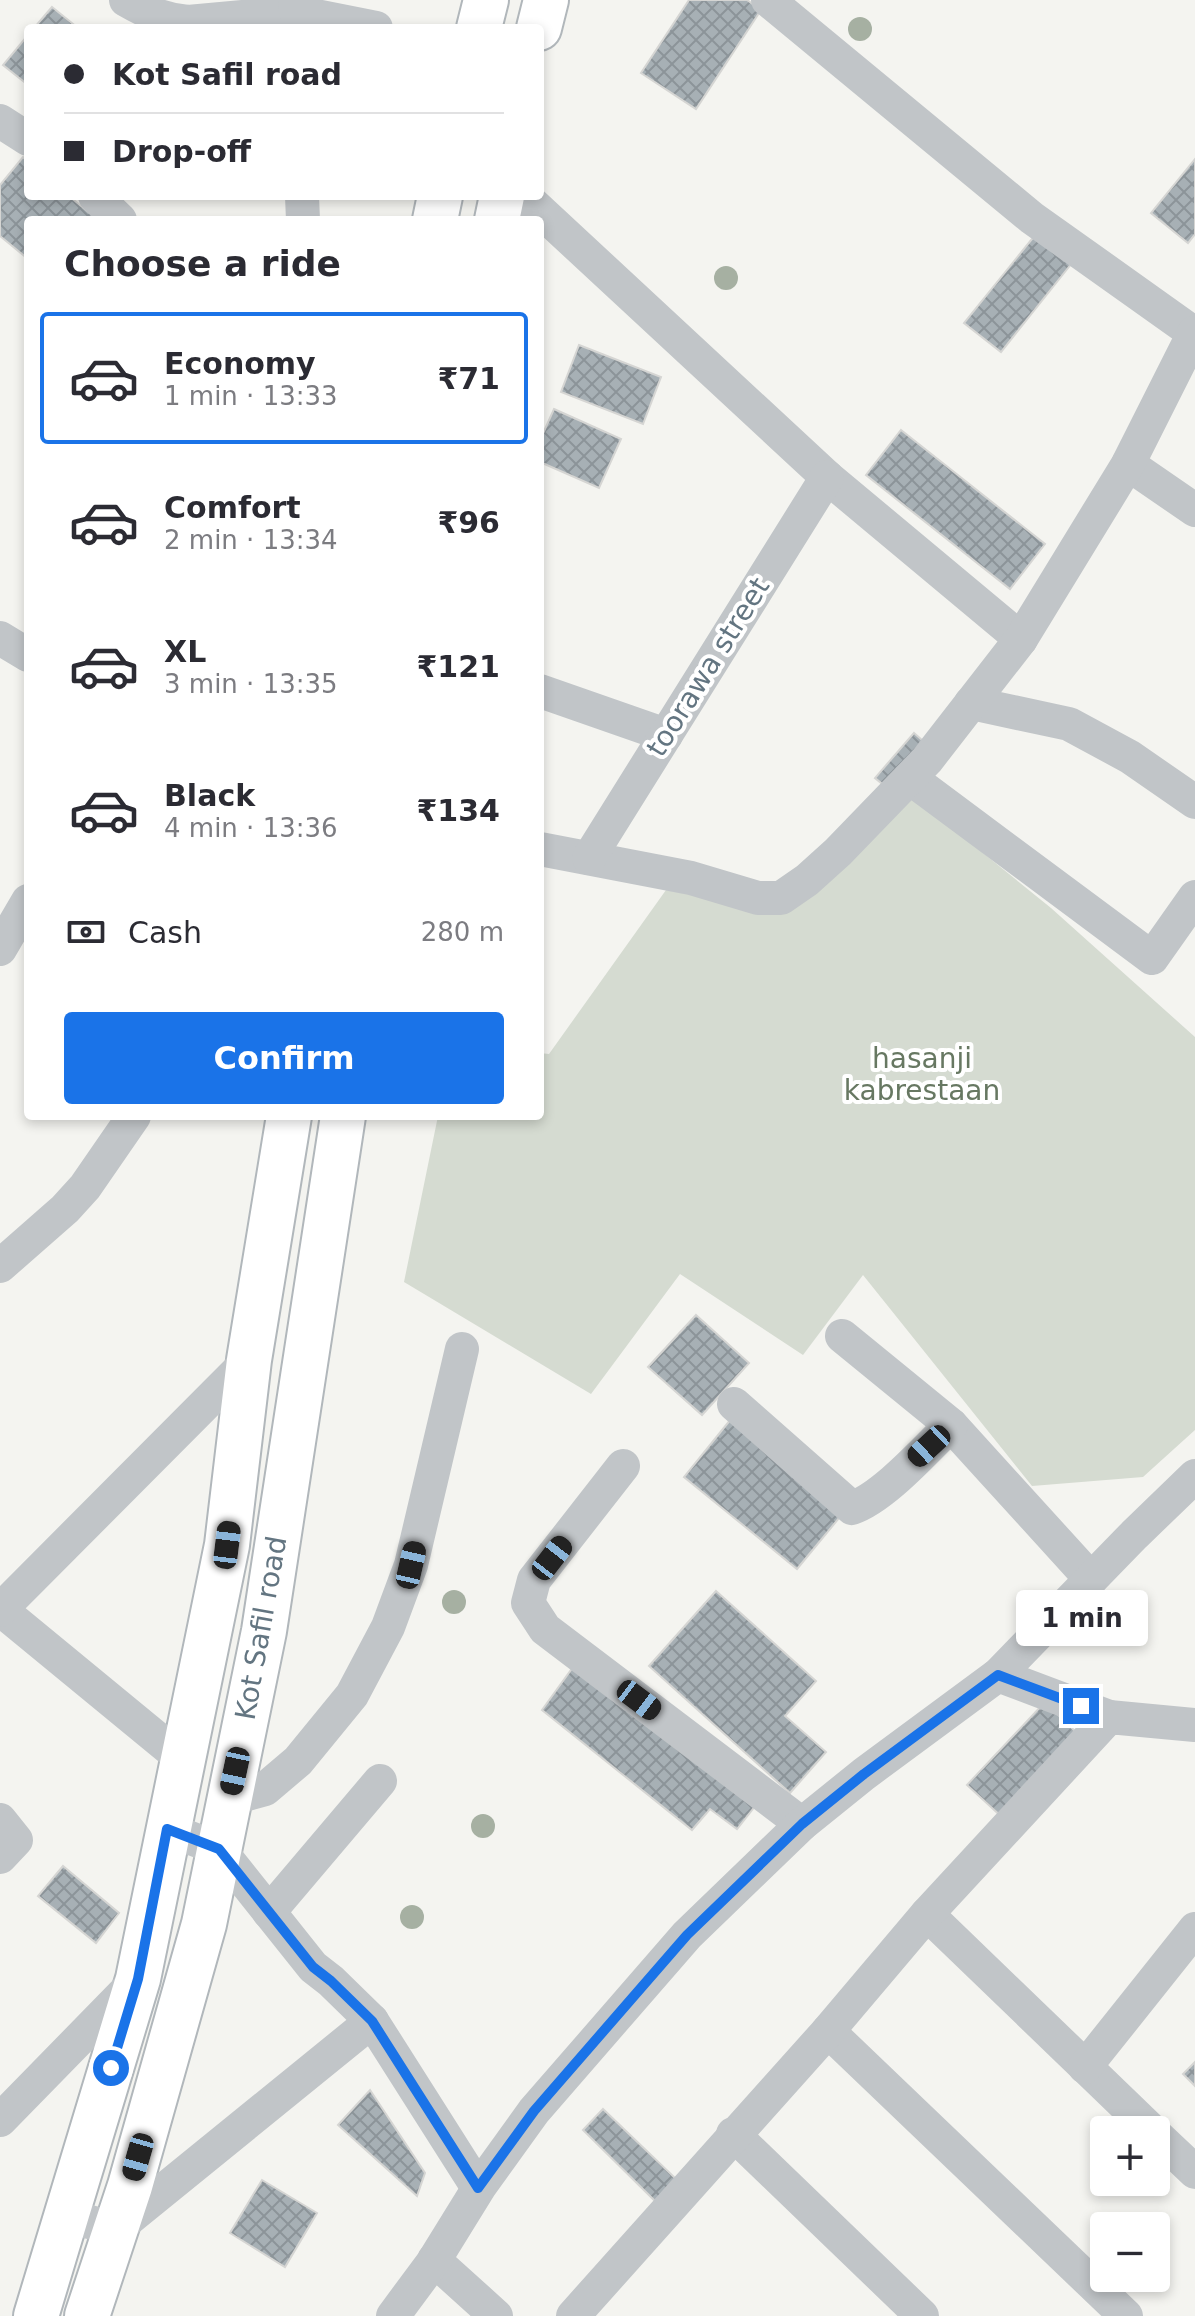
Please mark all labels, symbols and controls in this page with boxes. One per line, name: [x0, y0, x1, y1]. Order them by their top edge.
text: Kot Safil road: [112, 57, 342, 92]
text: Drop-off: [112, 134, 251, 169]
text: Choose a ride: [64, 243, 341, 284]
icon: car: [68, 342, 140, 414]
text: Economy: [164, 346, 316, 381]
text: ₹71: [437, 361, 500, 396]
text: 1 min · 13:33: [164, 381, 338, 411]
icon: car: [68, 486, 140, 558]
text: Comfort: [164, 490, 301, 525]
text: ₹96: [437, 505, 500, 540]
text: 2 min · 13:34: [164, 525, 338, 555]
street label: toorawa street: [640, 571, 776, 763]
icon: car: [68, 630, 140, 702]
text: XL: [164, 634, 206, 669]
text: ₹121: [417, 649, 500, 684]
text: 3 min · 13:35: [164, 669, 338, 699]
icon: car: [68, 774, 140, 846]
text: Black: [164, 778, 255, 813]
text: ₹134: [417, 793, 500, 828]
text: 4 min · 13:36: [164, 813, 338, 843]
icon: cash: [64, 910, 108, 954]
text: Cash: [128, 915, 202, 950]
text: 280 m: [421, 917, 504, 947]
button: Confirm: [64, 1012, 504, 1104]
park label: hasanji kabrestaan: [844, 1042, 1000, 1107]
car: [903, 1421, 955, 1471]
car: [212, 1520, 242, 1570]
car: [528, 1532, 576, 1584]
street label: Kot Safil road: [229, 1533, 293, 1723]
car: [394, 1539, 428, 1591]
callout: 1 min: [1015, 1590, 1147, 1646]
text: 1 min: [1041, 1603, 1123, 1633]
car: [613, 1676, 665, 1724]
route end: [1063, 1688, 1099, 1724]
car: [218, 1745, 252, 1797]
route start: [93, 2050, 129, 2086]
map controls: [1090, 2116, 1170, 2292]
button: +: [1090, 2116, 1170, 2196]
car: [120, 2131, 156, 2183]
button: −: [1090, 2212, 1170, 2292]

